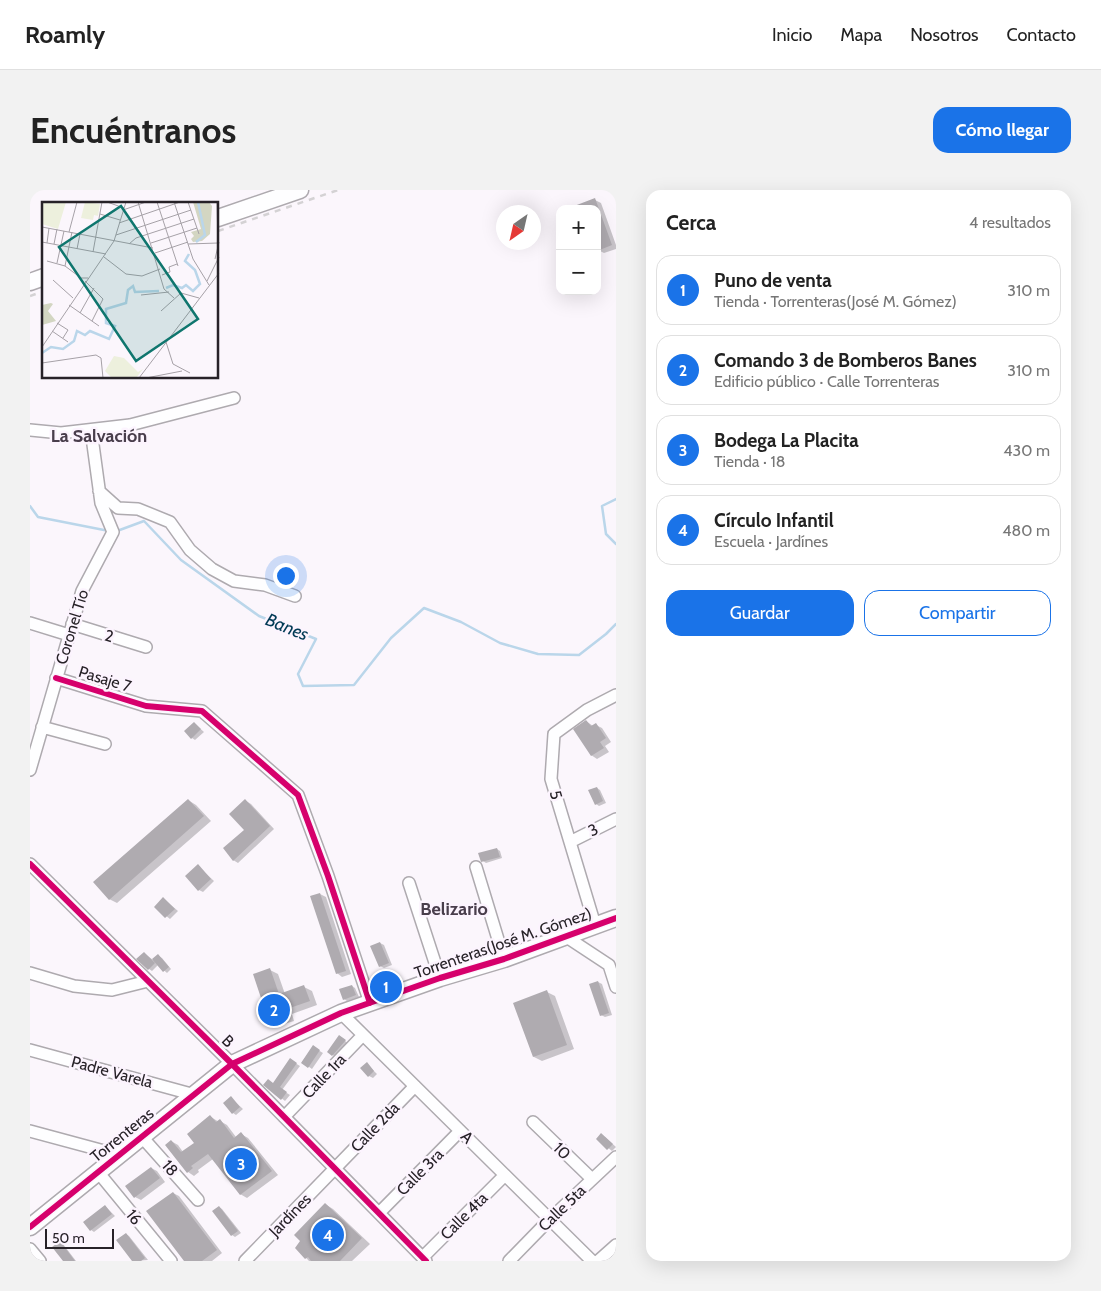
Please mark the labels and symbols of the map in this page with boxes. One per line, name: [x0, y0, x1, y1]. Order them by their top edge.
inset map: [42, 202, 219, 379]
north arrow: [496, 205, 541, 250]
district label: La Salvación: [51, 425, 147, 447]
your location: [273, 563, 299, 589]
street label: Coronel Tío: [52, 587, 92, 667]
water label: Banes: [262, 608, 312, 646]
street label: 2: [102, 626, 116, 646]
street label: Pasaje 7: [76, 662, 134, 696]
street label: 5: [546, 788, 566, 802]
street label: 3: [585, 820, 601, 840]
district label: Belizario: [420, 898, 488, 920]
street label: Torrenteras(José M. Gómez): [412, 904, 594, 982]
pin: 1: [370, 968, 402, 1006]
pin: 2: [258, 991, 290, 1029]
street label: B: [218, 1031, 238, 1051]
street label: Calle 1ra: [298, 1050, 350, 1102]
street label: Padre Varela: [69, 1052, 155, 1092]
street label: Calle 2da: [347, 1098, 403, 1156]
street label: Torrenteras: [87, 1104, 158, 1166]
street label: A: [457, 1127, 477, 1147]
street label: 10: [549, 1138, 575, 1164]
pin: 3: [225, 1145, 257, 1183]
street label: Calle 3ra: [393, 1145, 447, 1199]
street label: 18: [158, 1156, 182, 1180]
street label: Calle 5ta: [534, 1181, 590, 1235]
street label: Calle 4ta: [436, 1188, 492, 1244]
street label: Jardínes: [264, 1189, 315, 1241]
street label: 16: [122, 1205, 146, 1229]
pin: 4: [312, 1216, 344, 1254]
scale bar: [45, 1226, 114, 1249]

